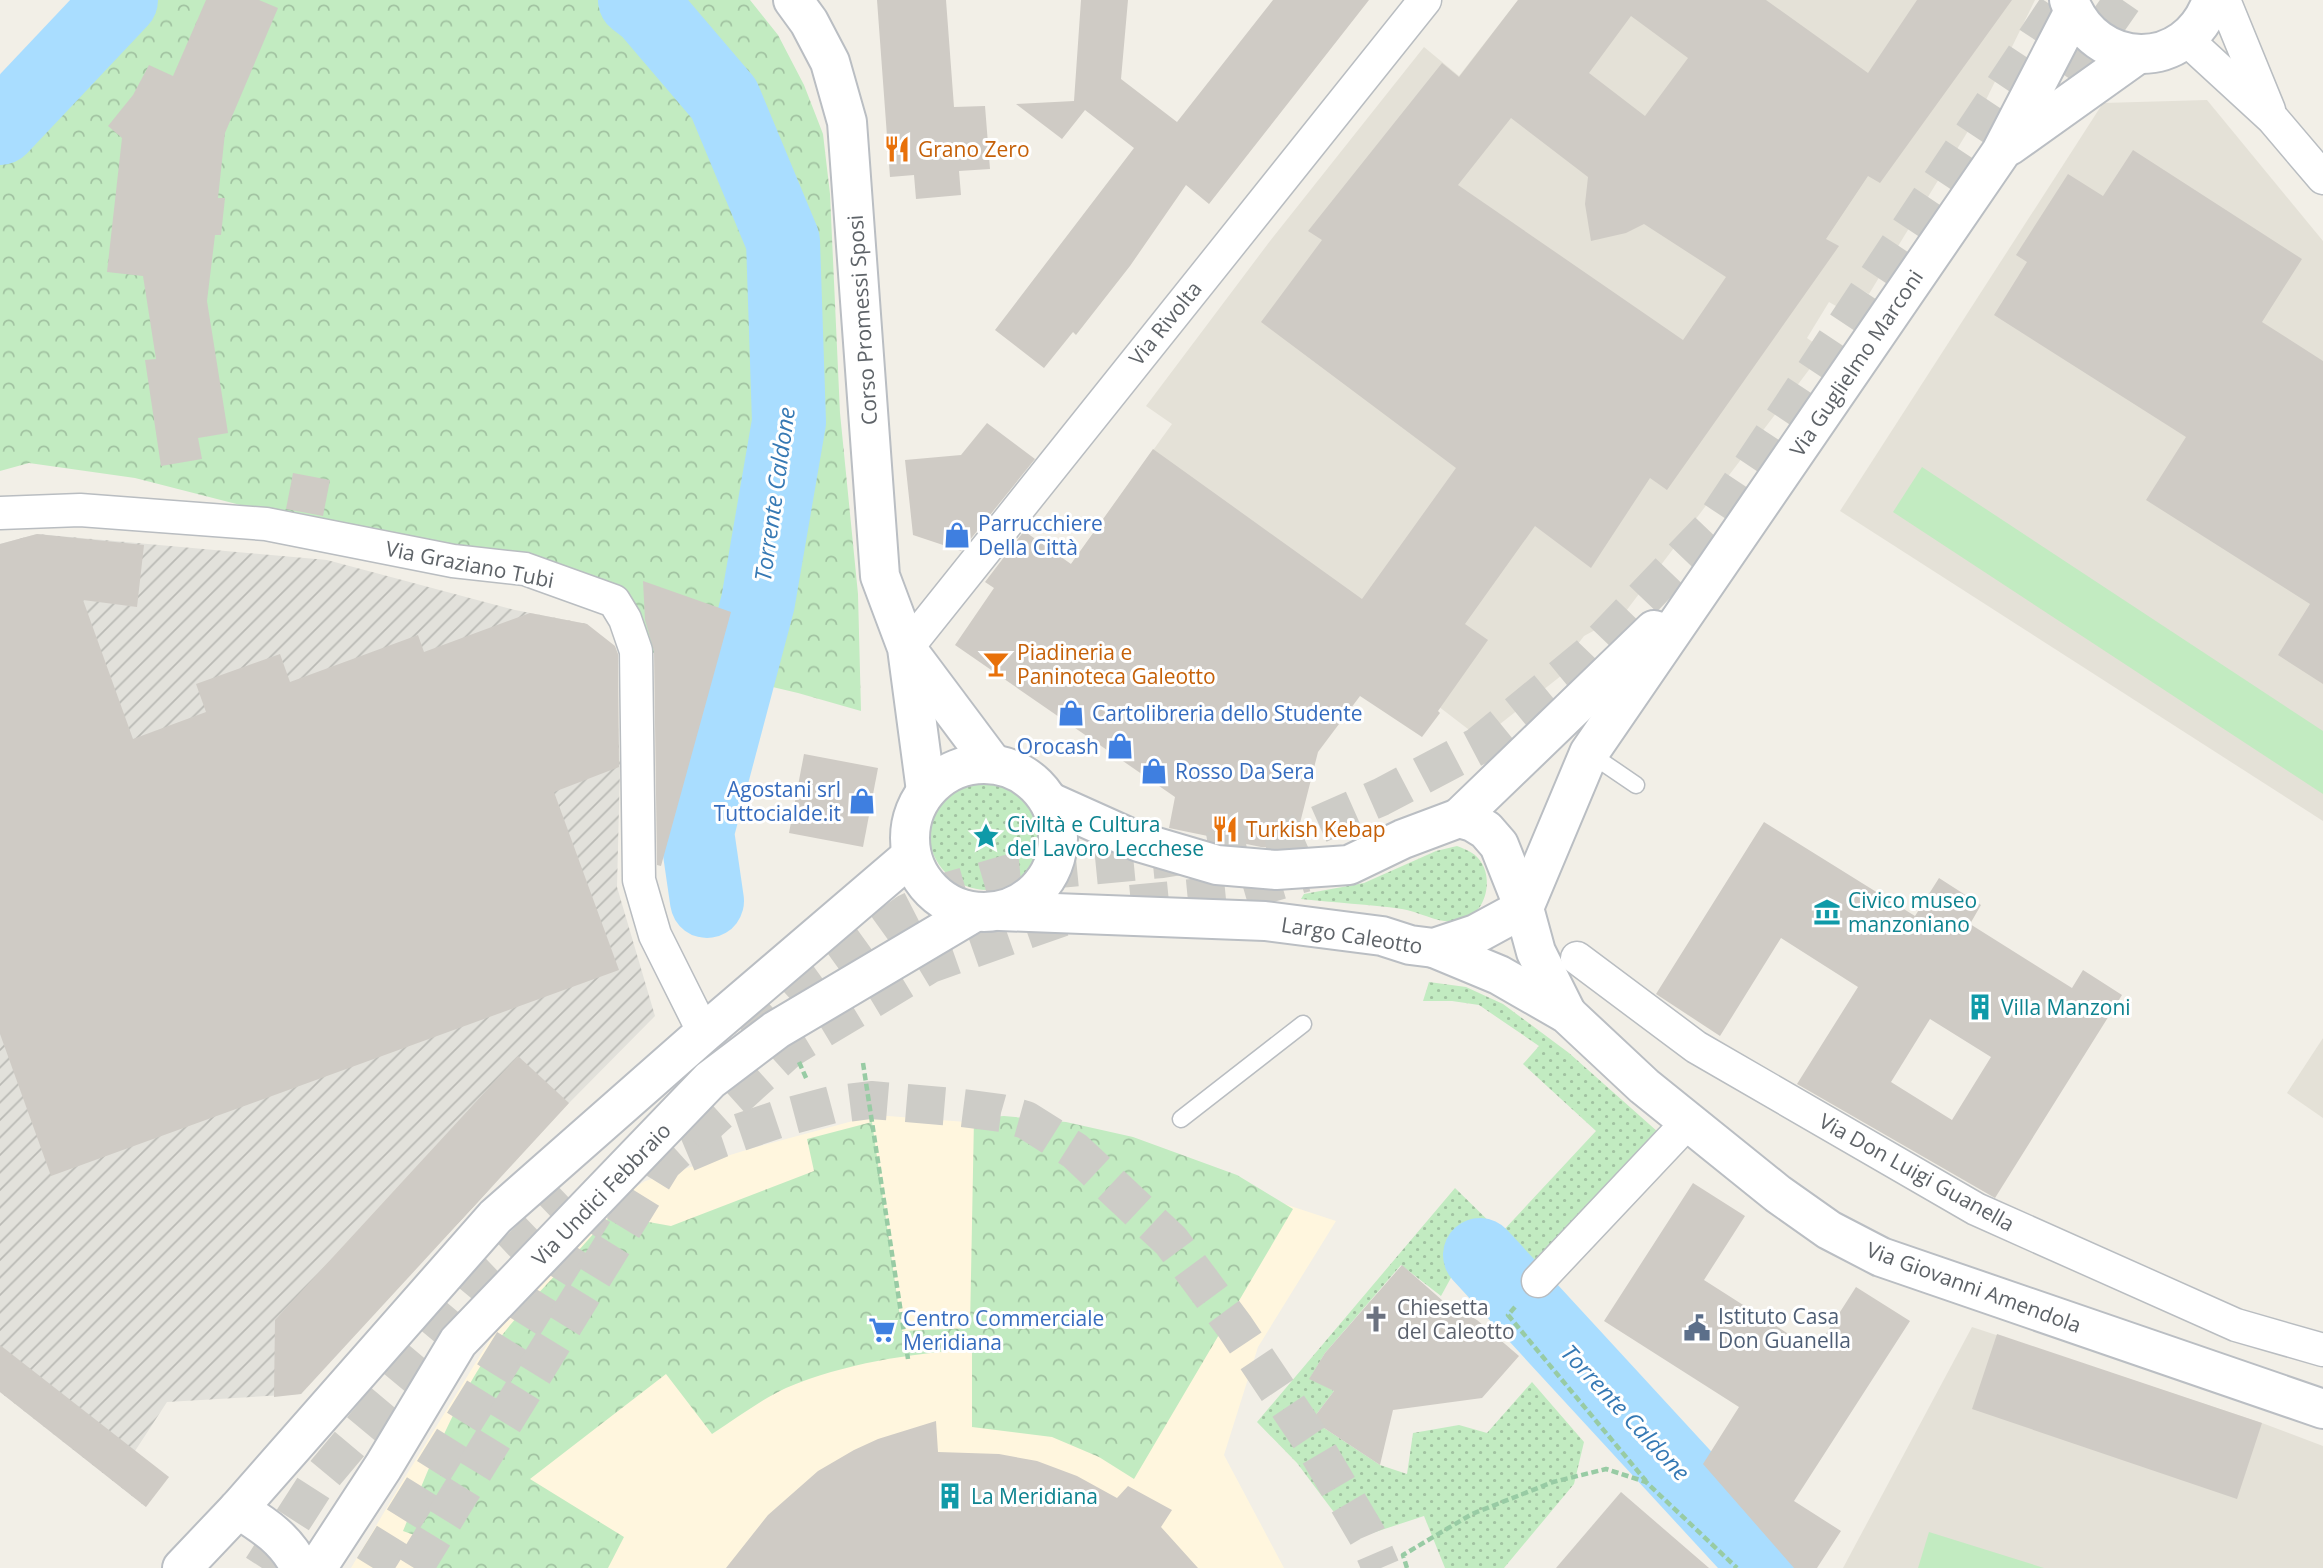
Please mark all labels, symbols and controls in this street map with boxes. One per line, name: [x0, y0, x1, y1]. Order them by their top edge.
restaurant icon: Grano Zero: [882, 134, 912, 164]
place label: Grano Zero: [918, 135, 1030, 163]
street label: Corso Promessi Sposi: [841, 214, 883, 426]
street label: Via Guglielmo Marconi: [1783, 264, 1929, 462]
street label: Via Rivolta: [1122, 275, 1208, 371]
water label: Torrente Caldone: [746, 405, 802, 583]
place label: Parrucchiere Della Città: [978, 509, 1103, 561]
shop icon: Parrucchiere Della Città: [942, 520, 972, 550]
street label: Via Graziano Tubi: [383, 534, 557, 594]
place label: Piadineria e Paninoteca Galeotto: [1017, 638, 1216, 690]
bar icon: Piadineria e Paninoteca Galeotto: [981, 649, 1011, 679]
shop icon: Cartolibreria dello Studente: [1056, 698, 1086, 728]
place label: Cartolibreria dello Studente: [1092, 699, 1362, 727]
shop icon: Orocash: [1105, 731, 1135, 761]
place label: Orocash: [1017, 732, 1099, 760]
shop icon: Rosso Da Sera: [1139, 756, 1169, 786]
place label: Rosso Da Sera: [1175, 757, 1315, 785]
place label: Agostani srl Tuttocialde.it: [714, 775, 841, 827]
shop icon: Agostani srl Tuttocialde.it: [847, 786, 877, 816]
place label: Civiltà e Cultura del Lavoro Lecchese: [1007, 810, 1204, 862]
restaurant icon: Turkish Kebap: [1210, 814, 1240, 844]
place label: Turkish Kebap: [1246, 815, 1386, 843]
place icon: Civiltà e Cultura del Lavoro Lecchese: [971, 821, 1001, 851]
place label: Civico museo manzoniano: [1848, 886, 1977, 938]
museum icon: Civico museo manzoniano: [1812, 897, 1842, 927]
street label: Largo Caleotto: [1279, 910, 1425, 960]
building icon: Villa Manzoni: [1965, 992, 1995, 1022]
place label: Villa Manzoni: [2001, 993, 2131, 1021]
street label: Via Don Luigi Guanella: [1814, 1107, 2020, 1237]
street label: Via Undici Febbraio: [525, 1116, 677, 1272]
street label: Via Giovanni Amendola: [1863, 1235, 2085, 1339]
place label: Chiesetta del Caleotto: [1397, 1293, 1515, 1345]
place label: Istituto Casa Don Guanella: [1718, 1302, 1851, 1354]
place label: Centro Commerciale Meridiana: [903, 1304, 1104, 1356]
church icon: Chiesetta del Caleotto: [1361, 1304, 1391, 1334]
public building icon: Istituto Casa Don Guanella: [1682, 1313, 1712, 1343]
supermarket icon: Centro Commerciale Meridiana: [867, 1315, 897, 1345]
water label: Torrente Caldone: [1554, 1337, 1698, 1487]
building icon: La Meridiana: [935, 1481, 965, 1511]
place label: La Meridiana: [971, 1482, 1098, 1510]

